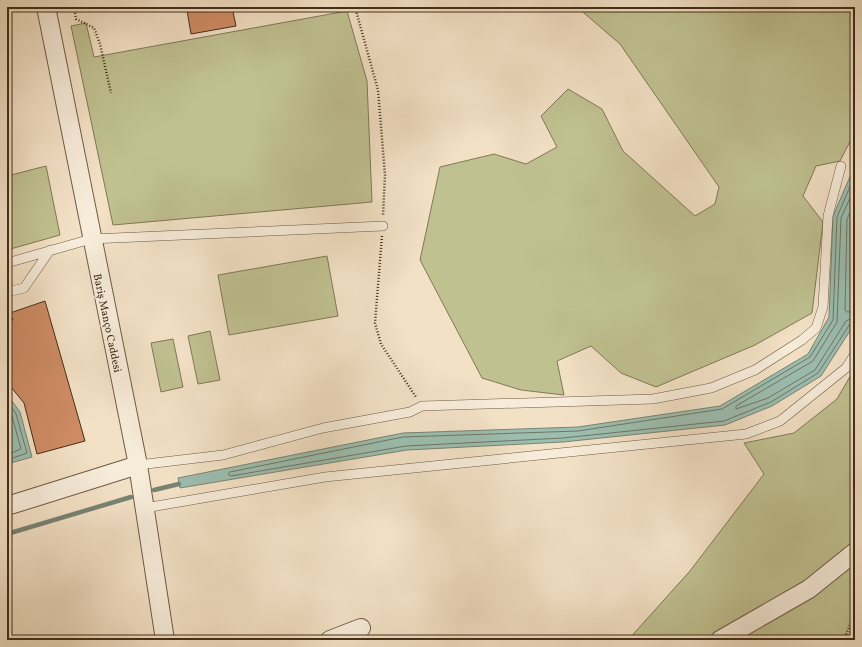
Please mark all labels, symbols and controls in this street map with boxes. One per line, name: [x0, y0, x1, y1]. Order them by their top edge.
street label: Bariş Manço Caddesi: [89, 272, 124, 374]

